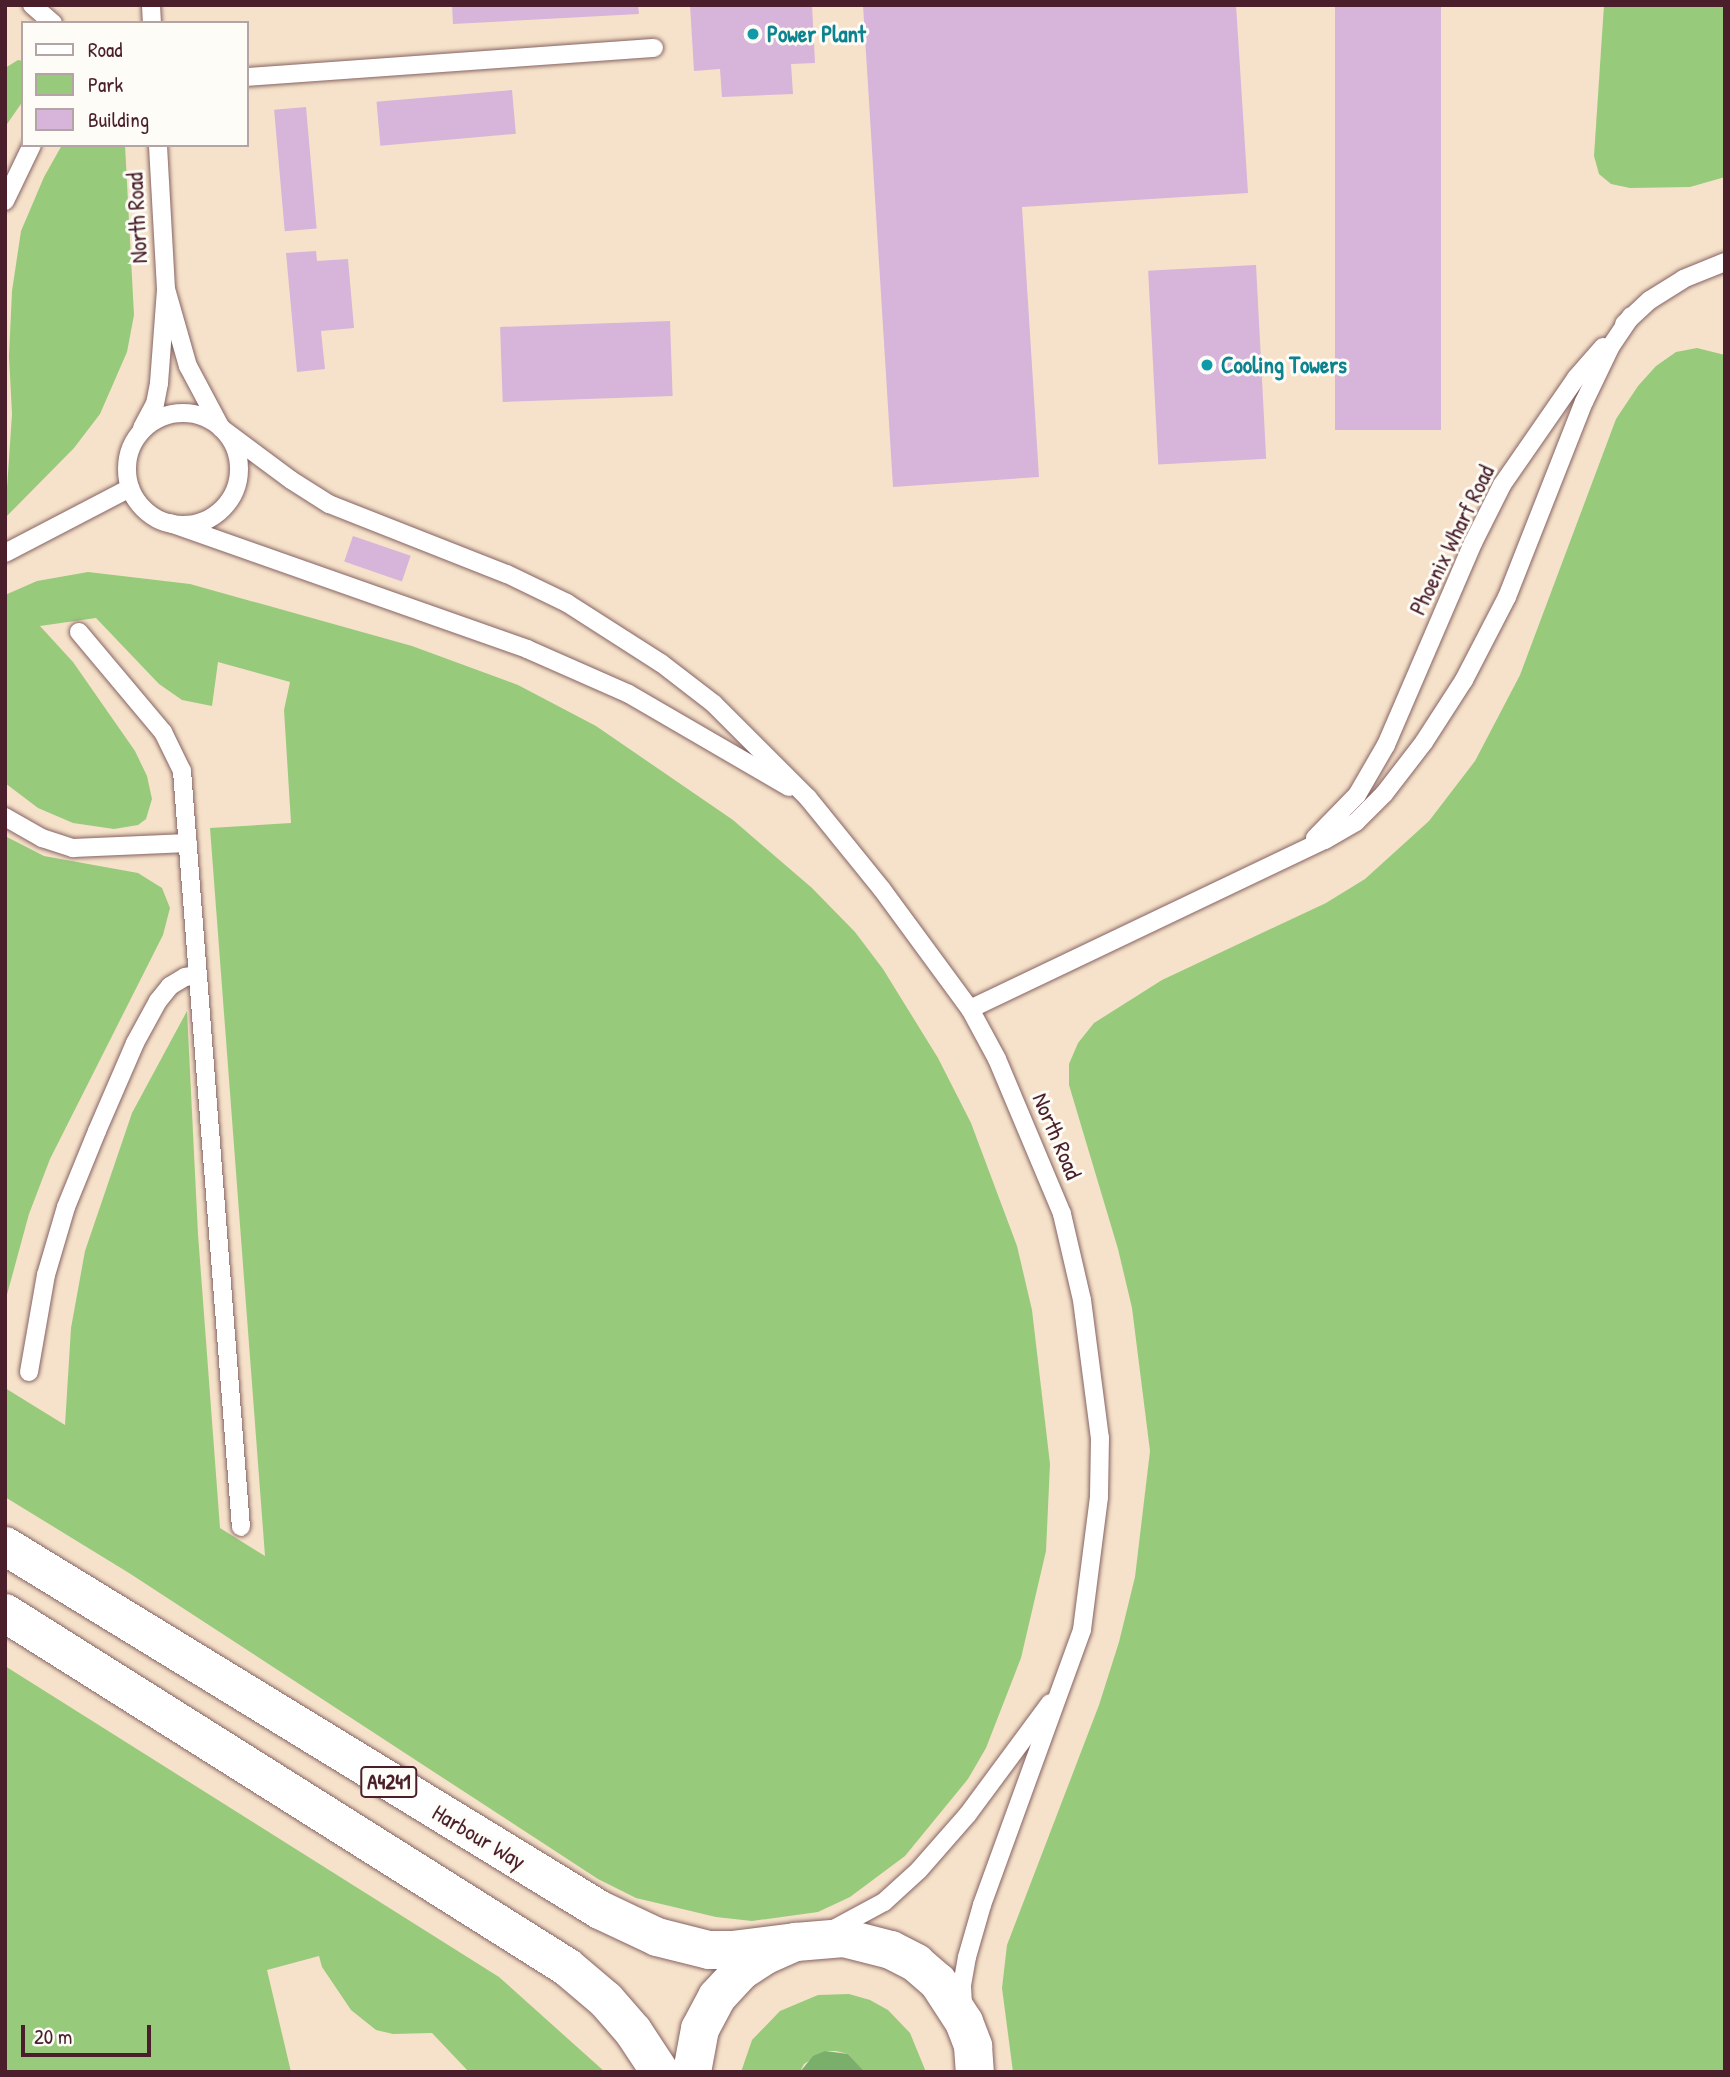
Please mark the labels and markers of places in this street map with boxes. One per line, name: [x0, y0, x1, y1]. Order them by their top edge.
place label: Power Plant: [767, 20, 866, 48]
marker: Power Plant: [745, 26, 761, 42]
place label: Cooling Towers: [1221, 351, 1347, 379]
marker: Cooling Towers: [1199, 357, 1215, 373]

